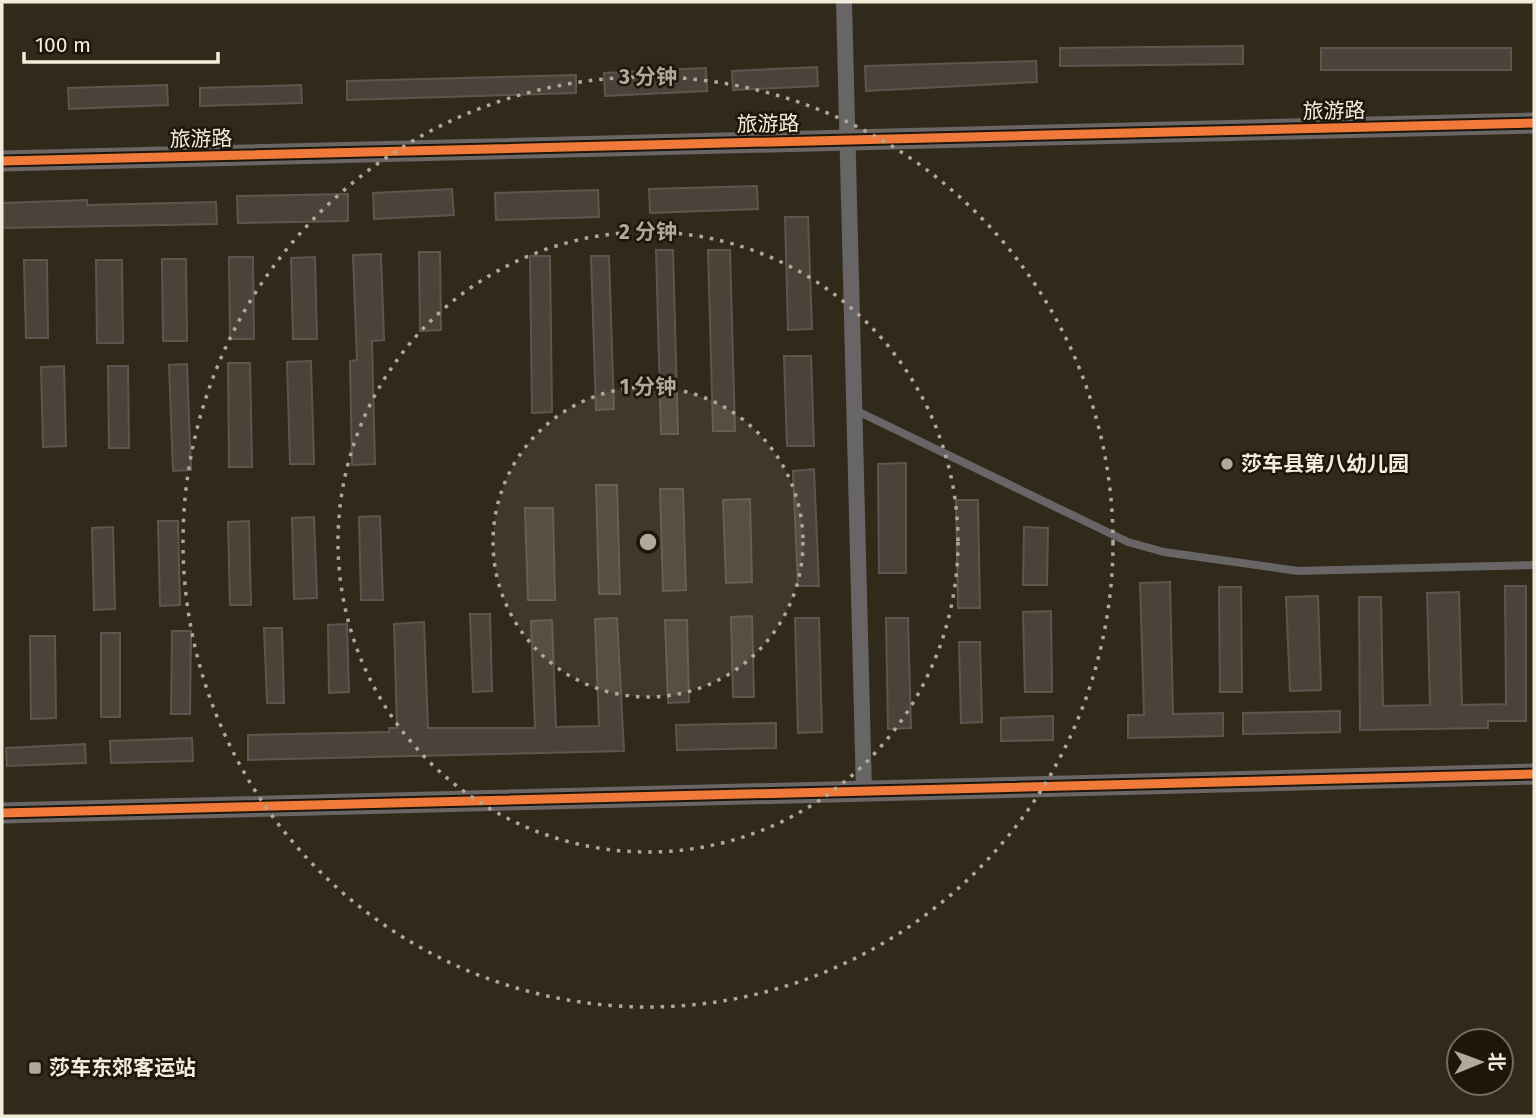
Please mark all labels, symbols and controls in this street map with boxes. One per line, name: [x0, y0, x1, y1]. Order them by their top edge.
scale bar: [24, 21, 219, 65]
text: 100 m: [35, 32, 91, 58]
text: 3 分钟: [618, 64, 677, 90]
street label: 旅游路: [1302, 97, 1366, 125]
street label: 旅游路: [736, 110, 800, 138]
street label: 旅游路: [169, 125, 233, 153]
text: 2 分钟: [619, 219, 677, 245]
text: 1 分钟: [620, 374, 676, 400]
place label: 莎车县第八幼儿园: [1241, 451, 1409, 477]
marker: 莎车县第八幼儿园: [1219, 456, 1235, 472]
centre of rings: [636, 530, 660, 554]
north arrow: [1445, 1027, 1515, 1097]
text: 北: [1485, 1052, 1508, 1071]
place label: 莎车东郊客运站: [49, 1055, 196, 1081]
marker: 莎车东郊客运站: [27, 1060, 43, 1076]

